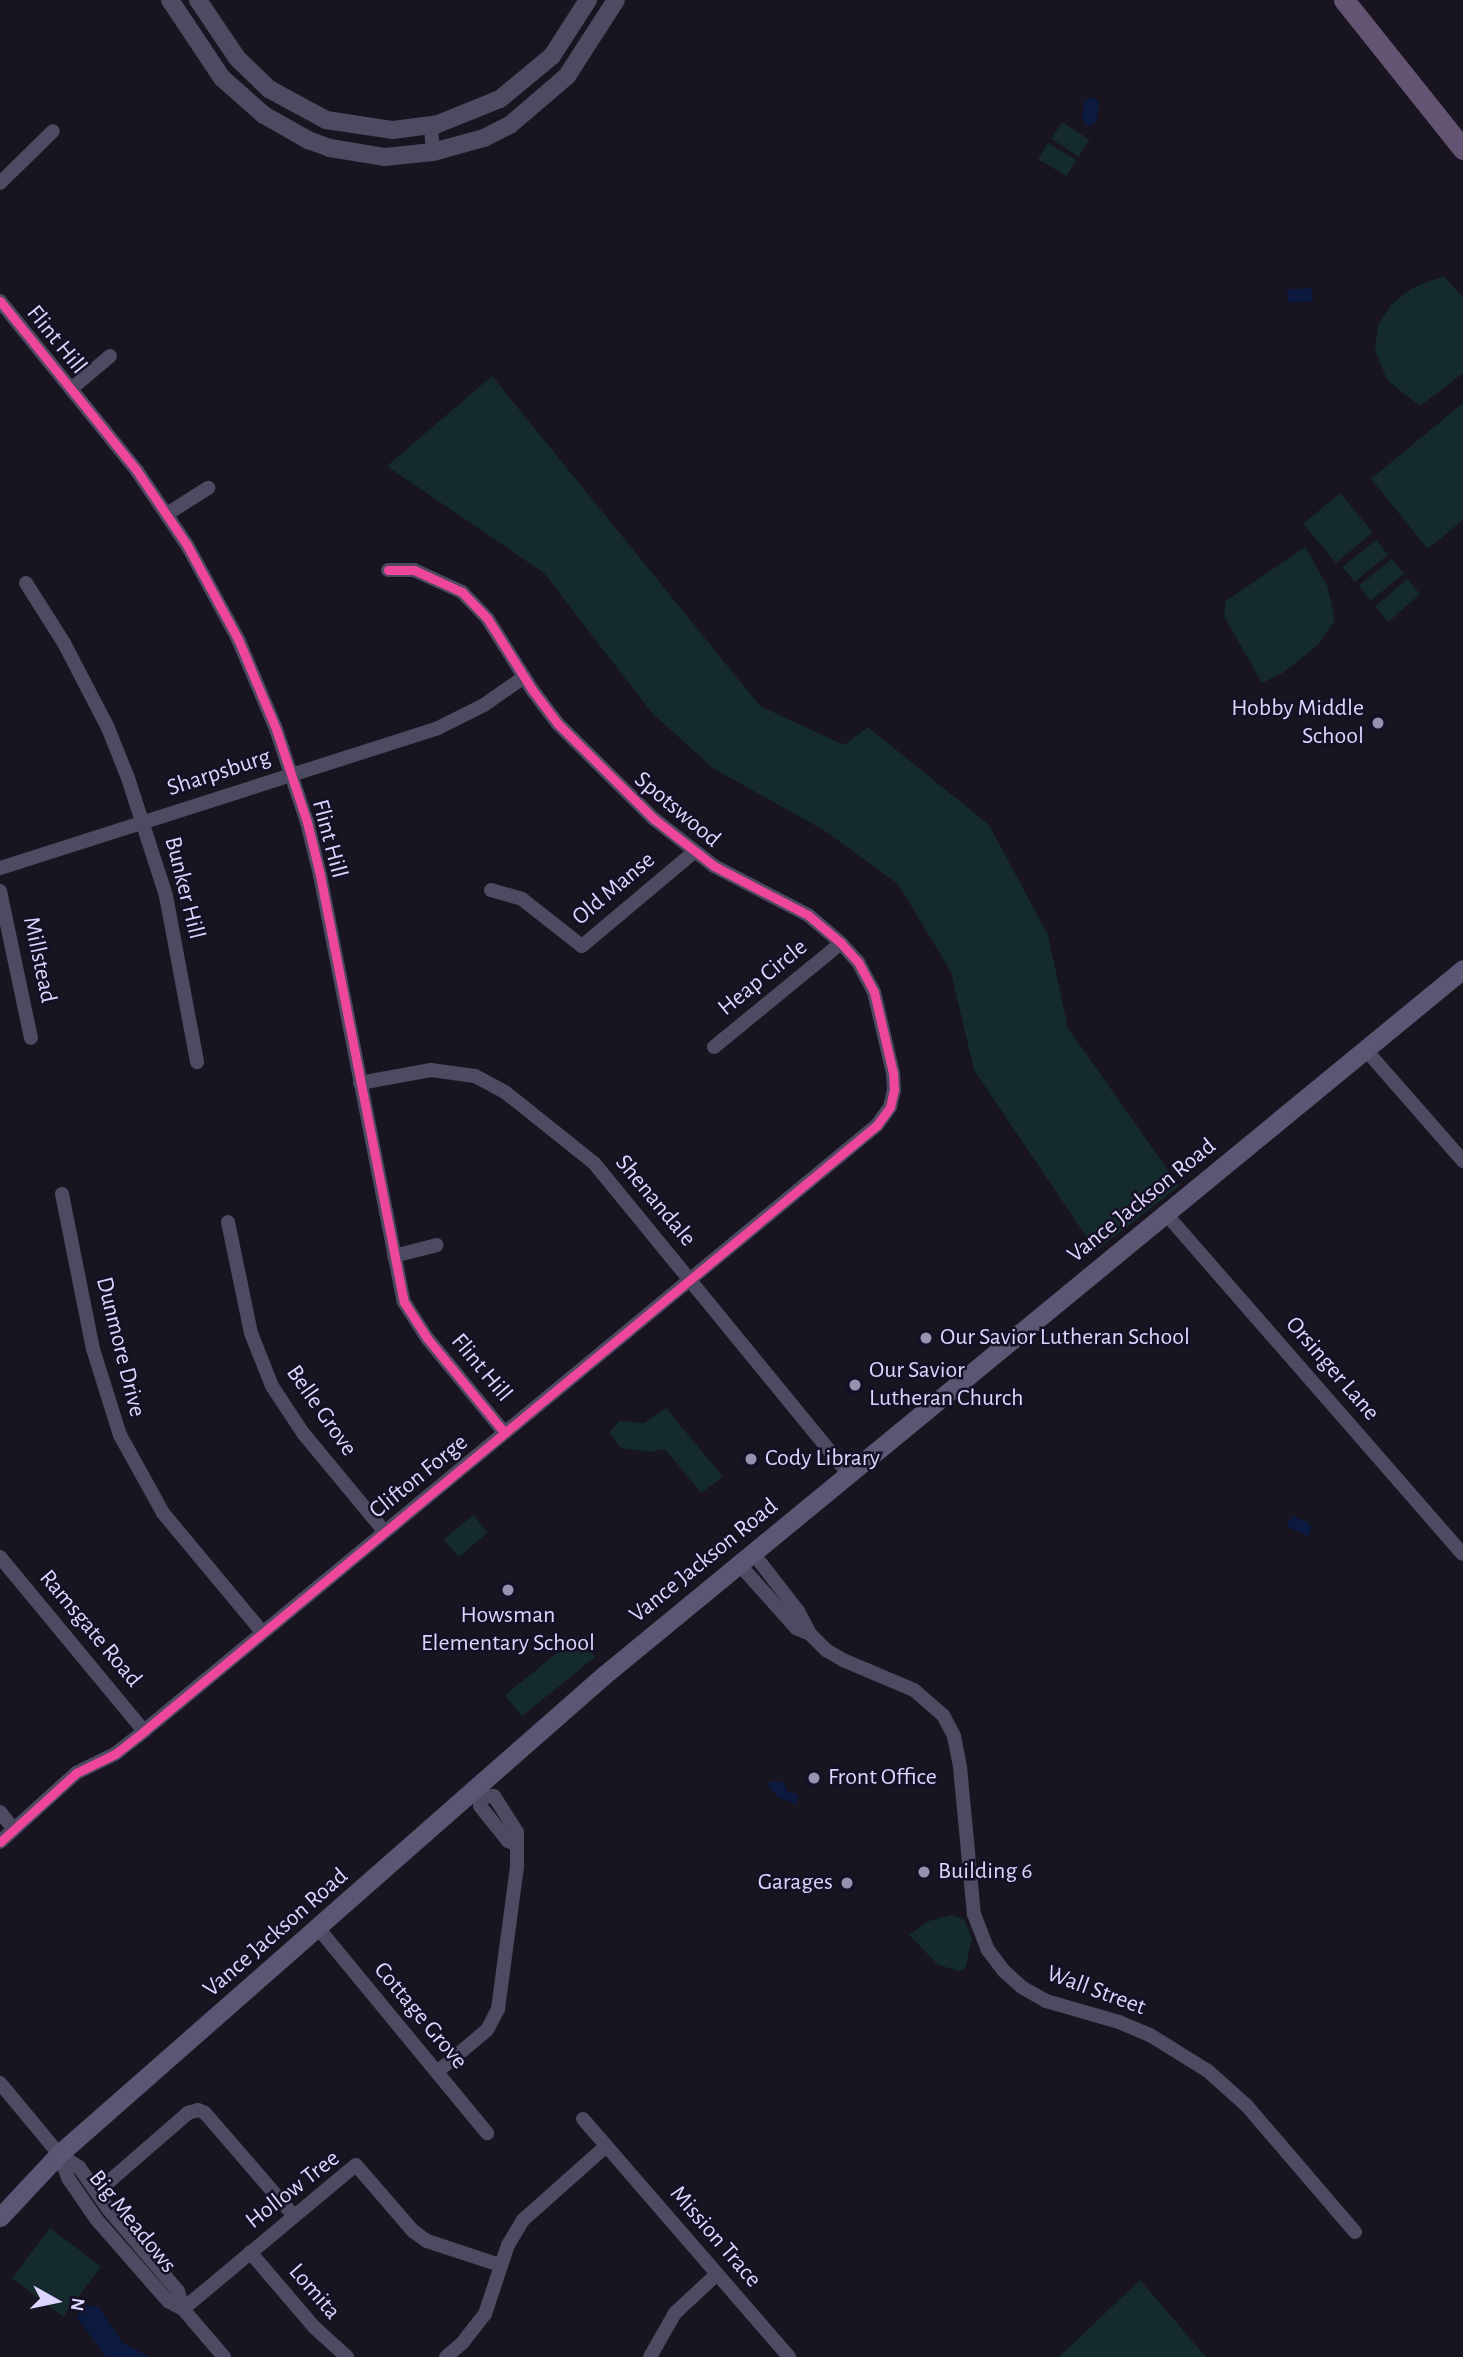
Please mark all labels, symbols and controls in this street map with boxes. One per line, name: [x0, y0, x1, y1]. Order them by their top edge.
street label: Flint Hill: [20, 300, 92, 380]
place label: Hobby Middle School: [1231, 695, 1364, 751]
marker: Hobby Middle School: [1370, 715, 1386, 731]
street label: Sharpsburg: [164, 743, 274, 803]
street label: Spotswood: [628, 766, 726, 854]
street label: Flint Hill: [305, 797, 353, 881]
street label: Bunker Hill: [157, 834, 211, 942]
street label: Old Manse: [567, 846, 661, 932]
street label: Millstead: [16, 914, 62, 1006]
street label: Heap Circle: [713, 933, 813, 1023]
street label: Vance Jackson Road: [1062, 1132, 1222, 1270]
street label: Shenandale: [608, 1149, 702, 1253]
street label: Dunmore Drive: [89, 1274, 151, 1420]
street label: Orsinger Lane: [1279, 1311, 1385, 1427]
place label: Our Savior Lutheran School: [940, 1324, 1190, 1352]
street label: Flint Hill: [444, 1328, 518, 1408]
marker: Our Savior Lutheran School: [918, 1330, 934, 1346]
place label: Our Savior Lutheran Church: [869, 1357, 1024, 1413]
street label: Belle Grove: [279, 1360, 363, 1462]
marker: Our Savior Lutheran Church: [847, 1377, 863, 1393]
street label: Clifton Forge: [364, 1429, 474, 1525]
place label: Cody Library: [765, 1445, 880, 1473]
marker: Cody Library: [743, 1451, 759, 1467]
street label: Vance Jackson Road: [624, 1492, 784, 1630]
street label: Ramsgate Road: [33, 1564, 147, 1694]
marker: Howsman Elementary School: [500, 1582, 516, 1598]
place label: Howsman Elementary School: [421, 1602, 595, 1658]
place label: Front Office: [828, 1764, 937, 1792]
marker: Front Office: [806, 1770, 822, 1786]
place label: Building 6: [938, 1858, 1032, 1886]
street label: Vance Jackson Road: [198, 1862, 354, 2004]
marker: Building 6: [916, 1864, 932, 1880]
place label: Garages: [758, 1869, 833, 1897]
marker: Garages: [839, 1875, 855, 1891]
street label: Cottage Grove: [367, 1957, 473, 2075]
street label: Wall Street: [1042, 1960, 1150, 2022]
street label: Hollow Tree: [240, 2144, 346, 2236]
street label: Big Meadows: [82, 2165, 182, 2279]
street label: Mission Trace: [663, 2180, 767, 2294]
street label: Lomita: [282, 2258, 346, 2326]
north arrow: [21, 2266, 91, 2336]
text: N: [67, 2296, 88, 2312]

